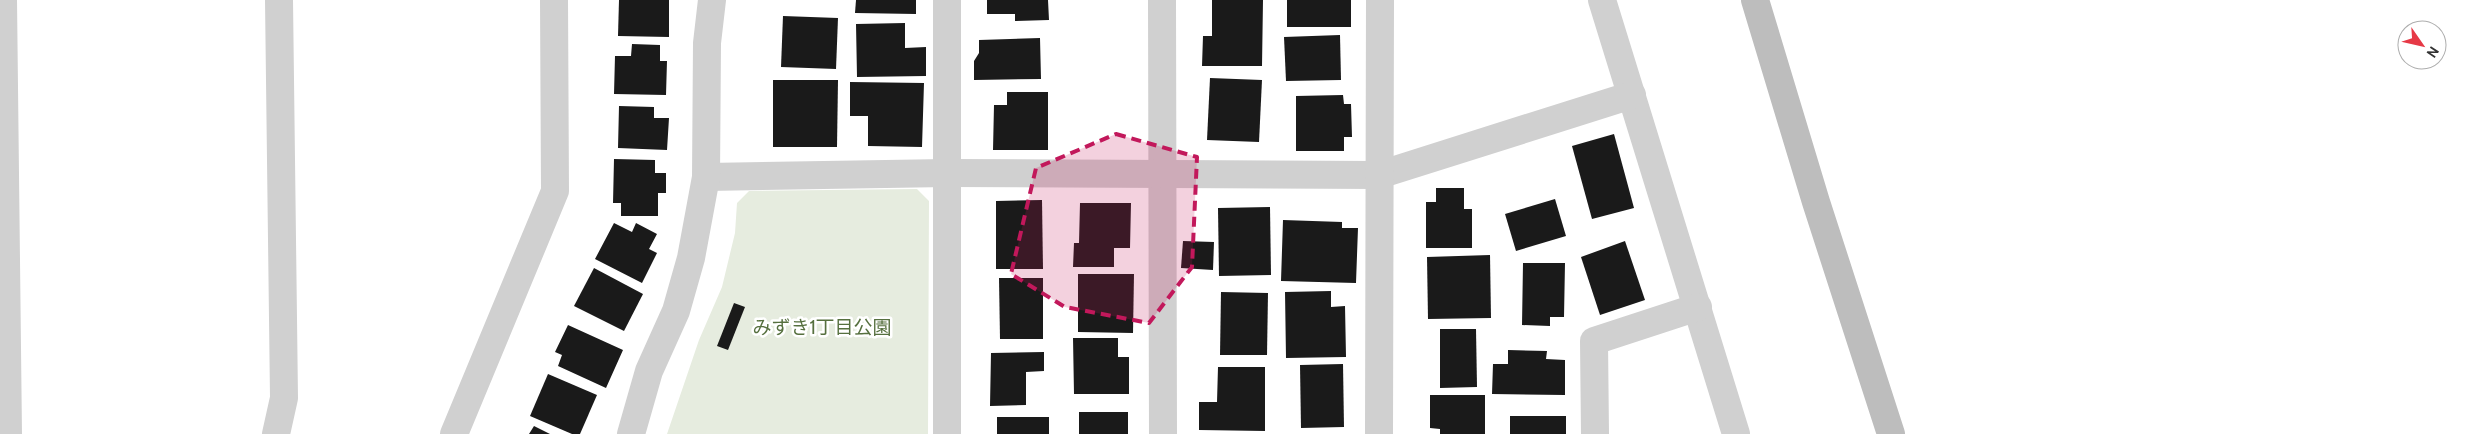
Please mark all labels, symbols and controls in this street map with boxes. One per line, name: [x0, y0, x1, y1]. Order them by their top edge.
north arrow: [2397, 20, 2447, 70]
text: N: [2423, 43, 2443, 61]
park label: みずき1丁目公園: [752, 316, 892, 339]

